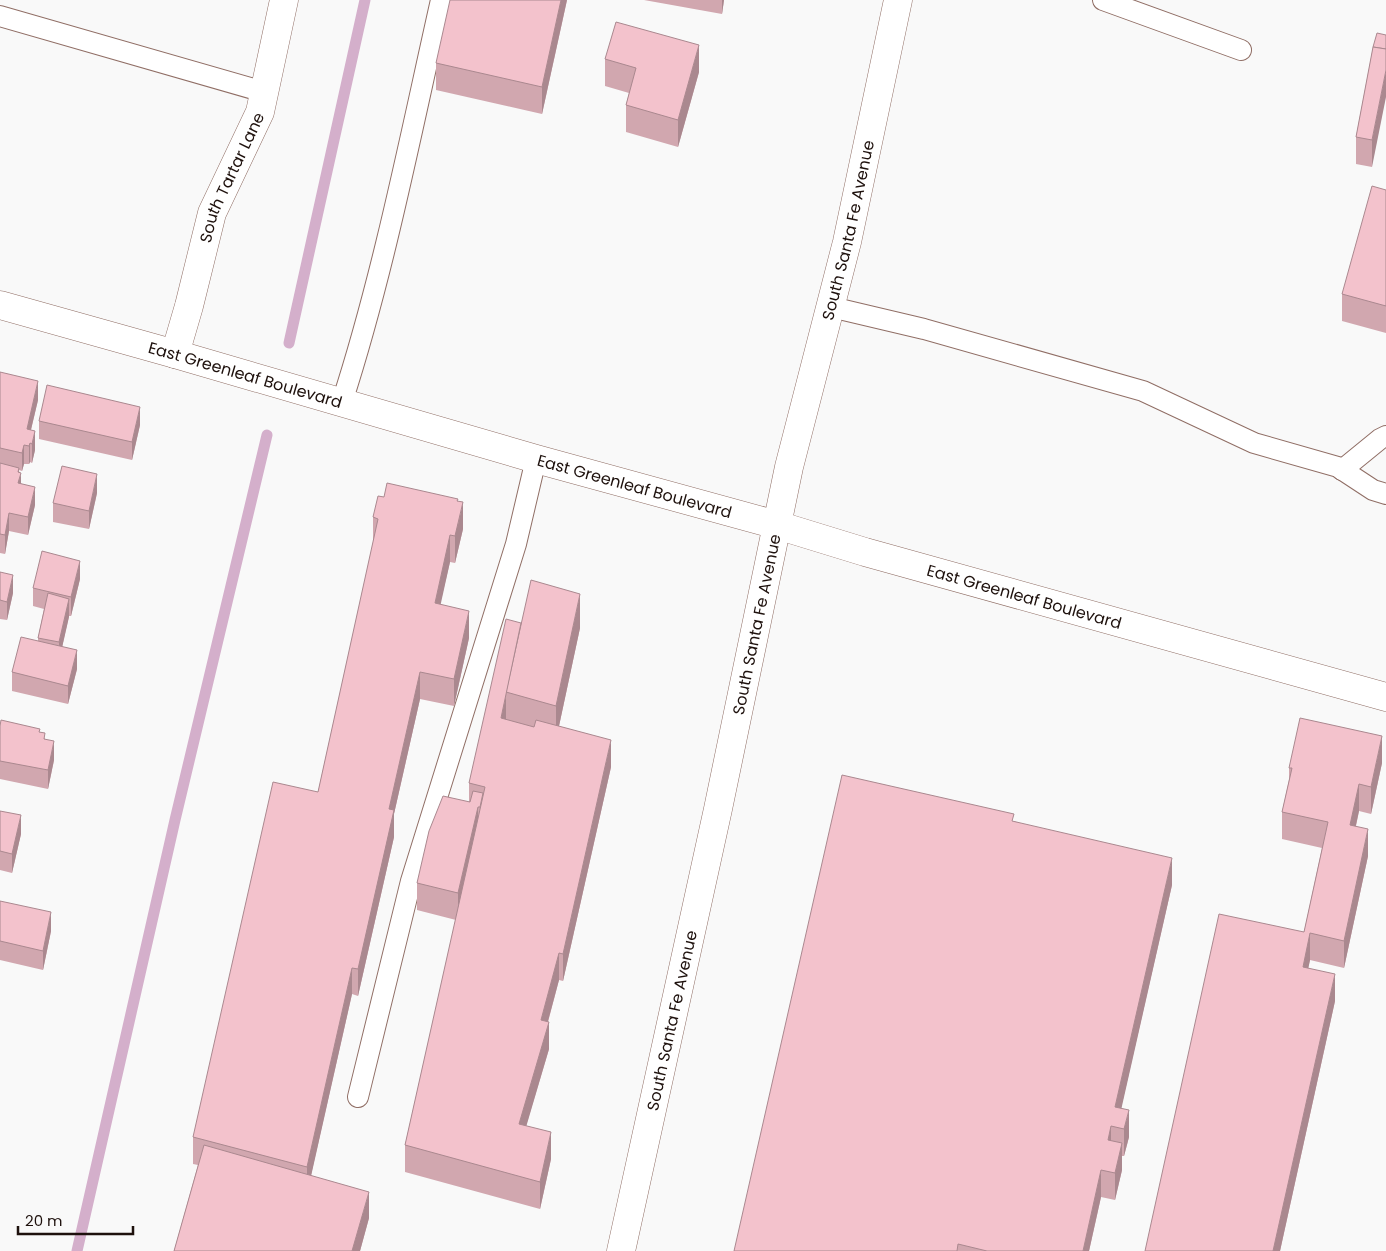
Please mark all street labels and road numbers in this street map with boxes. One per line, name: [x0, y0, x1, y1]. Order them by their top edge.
street label: South Tartar Lane: [194, 108, 270, 245]
street label: South Santa Fe Avenue: [816, 138, 880, 323]
street label: East Greenleaf Boulevard: [146, 336, 345, 414]
street label: East Greenleaf Boulevard: [535, 448, 735, 524]
street label: South Santa Fe Avenue: [726, 532, 786, 717]
street label: East Greenleaf Boulevard: [924, 558, 1124, 634]
street label: South Santa Fe Avenue: [641, 928, 703, 1113]

